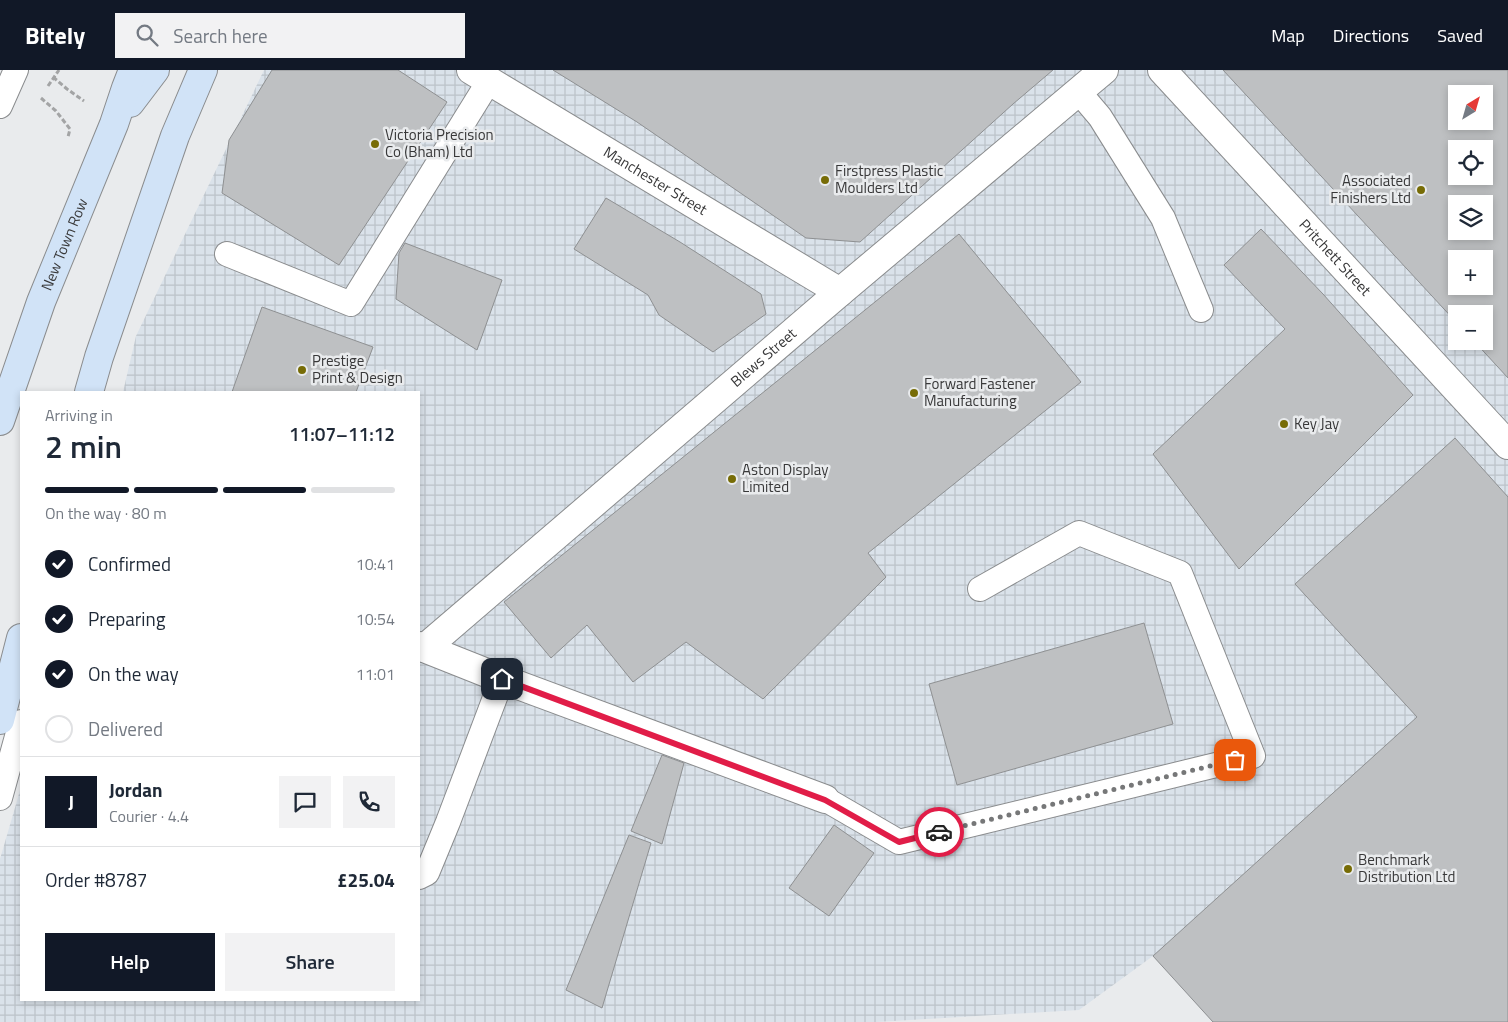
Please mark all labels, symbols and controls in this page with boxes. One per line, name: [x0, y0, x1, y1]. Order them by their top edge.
search box: [115, 13, 465, 58]
text: Bitely: [25, 17, 85, 53]
icon: search: [133, 21, 161, 49]
text: Search here: [173, 21, 268, 50]
text: Map: [1271, 22, 1305, 49]
text: Directions: [1333, 22, 1409, 49]
text: Saved: [1437, 22, 1483, 49]
north arrow: [1448, 85, 1492, 130]
map controls: [1448, 85, 1493, 350]
place label: Victoria Precision Co (Bham) Ltd: [385, 123, 494, 163]
marker: Victoria Precision Co (Bham) Ltd: [369, 138, 381, 150]
street label: Manchester Street: [599, 140, 712, 221]
button: locate: [1448, 140, 1493, 185]
place label: Firstpress Plastic Moulders Ltd: [835, 159, 943, 199]
place label: Associated Finishers Ltd: [1330, 169, 1411, 209]
marker: Firstpress Plastic Moulders Ltd: [819, 174, 831, 186]
marker: Associated Finishers Ltd: [1415, 184, 1427, 196]
street label: New Town Row: [35, 195, 93, 294]
button: layers: [1448, 195, 1493, 240]
street label: Pritchett Street: [1294, 214, 1377, 301]
button: +: [1448, 250, 1493, 295]
button: −: [1448, 305, 1493, 350]
street label: Blews Street: [725, 322, 802, 392]
place label: Prestige Print & Design: [312, 349, 403, 389]
marker: Prestige Print & Design: [296, 364, 308, 376]
place label: Forward Fastener Manufacturing: [924, 372, 1035, 412]
marker: Forward Fastener Manufacturing: [908, 387, 920, 399]
text: Arriving in: [45, 403, 113, 427]
place label: Key Jay: [1294, 412, 1339, 435]
marker: Key Jay: [1278, 418, 1290, 430]
text: 11:07–11:12: [289, 419, 395, 448]
text: 2 min: [45, 422, 122, 470]
place label: Aston Display Limited: [742, 458, 828, 498]
marker: Aston Display Limited: [726, 473, 738, 485]
text: On the way · 80 m: [45, 501, 167, 525]
text: Confirmed: [88, 549, 171, 578]
icon: check: [45, 550, 73, 578]
text: 10:41: [356, 552, 395, 576]
text: Preparing: [88, 604, 165, 633]
icon: check: [45, 605, 73, 633]
text: 10:54: [356, 607, 395, 631]
pin: [481, 658, 523, 700]
text: On the way: [88, 659, 179, 688]
icon: check: [45, 660, 73, 688]
text: 11:01: [356, 662, 395, 686]
icon: home: [488, 665, 516, 693]
text: Delivered: [88, 714, 163, 743]
pin: [1214, 739, 1256, 781]
icon: bag: [1221, 746, 1249, 774]
text: Jordan: [109, 775, 162, 804]
button: chat: [279, 776, 331, 828]
button: phone: [343, 776, 395, 828]
text: J: [68, 787, 74, 816]
text: Courier · 4.4: [109, 804, 189, 828]
courier: [914, 807, 964, 857]
icon: car: [925, 818, 953, 846]
place label: Benchmark Distribution Ltd: [1358, 848, 1455, 888]
marker: Benchmark Distribution Ltd: [1342, 863, 1354, 875]
text: Order #8787: [45, 865, 147, 894]
text: £25.04: [337, 865, 395, 894]
button: Help: [45, 933, 215, 991]
button: Share: [225, 933, 395, 991]

